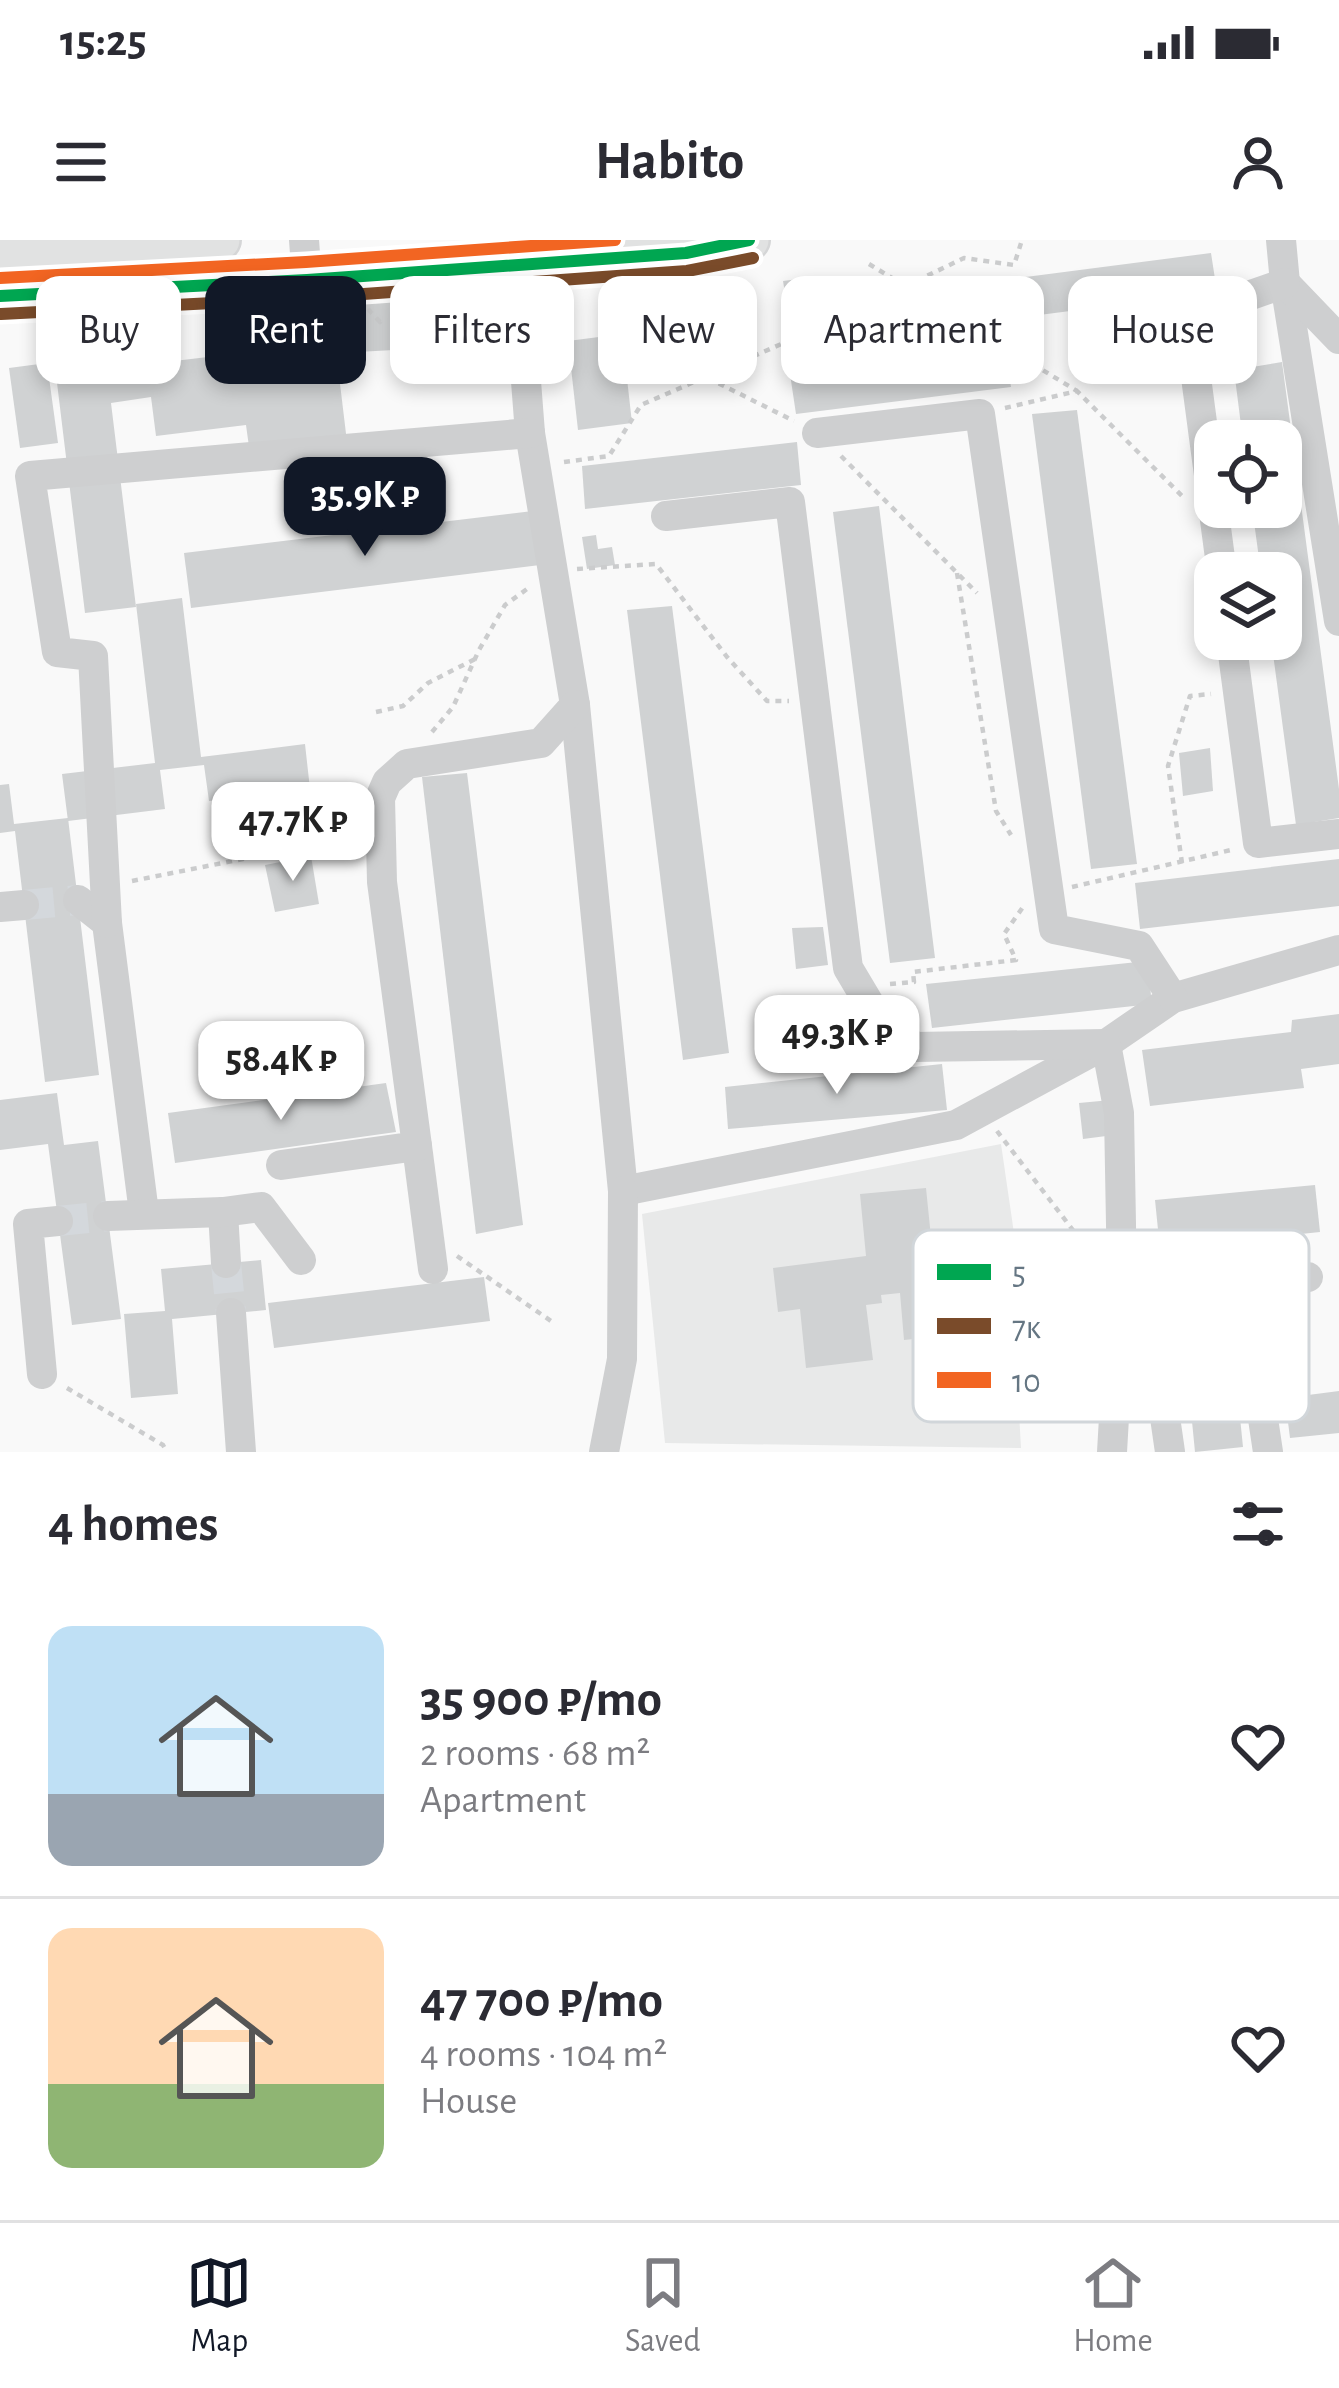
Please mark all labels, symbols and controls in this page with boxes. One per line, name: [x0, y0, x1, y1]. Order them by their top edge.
text: 15:25: [60, 19, 147, 64]
icon: menu: [48, 129, 114, 195]
icon: person: [1225, 129, 1291, 195]
text: Habito: [595, 135, 744, 189]
chip: Buy: [36, 276, 181, 384]
chip: Rent: [205, 276, 366, 384]
chip: Filters: [390, 276, 574, 384]
chip: New: [598, 276, 757, 384]
chip: Apartment: [781, 276, 1044, 384]
chip: House: [1068, 276, 1257, 384]
map controls: [1194, 420, 1302, 660]
button: locate: [1194, 420, 1302, 528]
pin: 35.9K ₽: [254, 457, 476, 559]
text: 35.9K ₽: [311, 476, 419, 515]
button: layers: [1194, 552, 1302, 660]
pin: 47.7K ₽: [182, 782, 404, 884]
text: 47.7K ₽: [238, 801, 348, 840]
pin: 49.3K ₽: [726, 995, 948, 1097]
text: 49.3K ₽: [781, 1014, 893, 1053]
pin: 58.4K ₽: [170, 1021, 392, 1123]
text: 58.4K ₽: [225, 1040, 337, 1079]
legend: [913, 1230, 1309, 1422]
text: 5: [1012, 1258, 1026, 1291]
text: 7к: [1012, 1312, 1041, 1345]
text: 10: [1012, 1366, 1041, 1399]
icon: filters: [1225, 1491, 1291, 1557]
text: 4 homes: [48, 1499, 218, 1550]
icon: home: [144, 1674, 288, 1818]
text: 35 900 ₽/mo: [420, 1674, 662, 1725]
icon: heart: [1225, 1713, 1291, 1779]
text: 2 rooms · 68 m²: [420, 1734, 650, 1773]
text: Apartment: [420, 1781, 586, 1820]
text: 47 700 ₽/mo: [420, 1975, 663, 2026]
icon: home: [144, 1976, 288, 2120]
icon: heart: [1225, 2015, 1291, 2081]
text: 4 rooms · 104 m²: [420, 2035, 667, 2074]
text: House: [420, 2082, 517, 2121]
tab: Map: [186, 2250, 252, 2362]
tab: Saved: [625, 2250, 701, 2362]
tab: Home: [1073, 2250, 1153, 2362]

